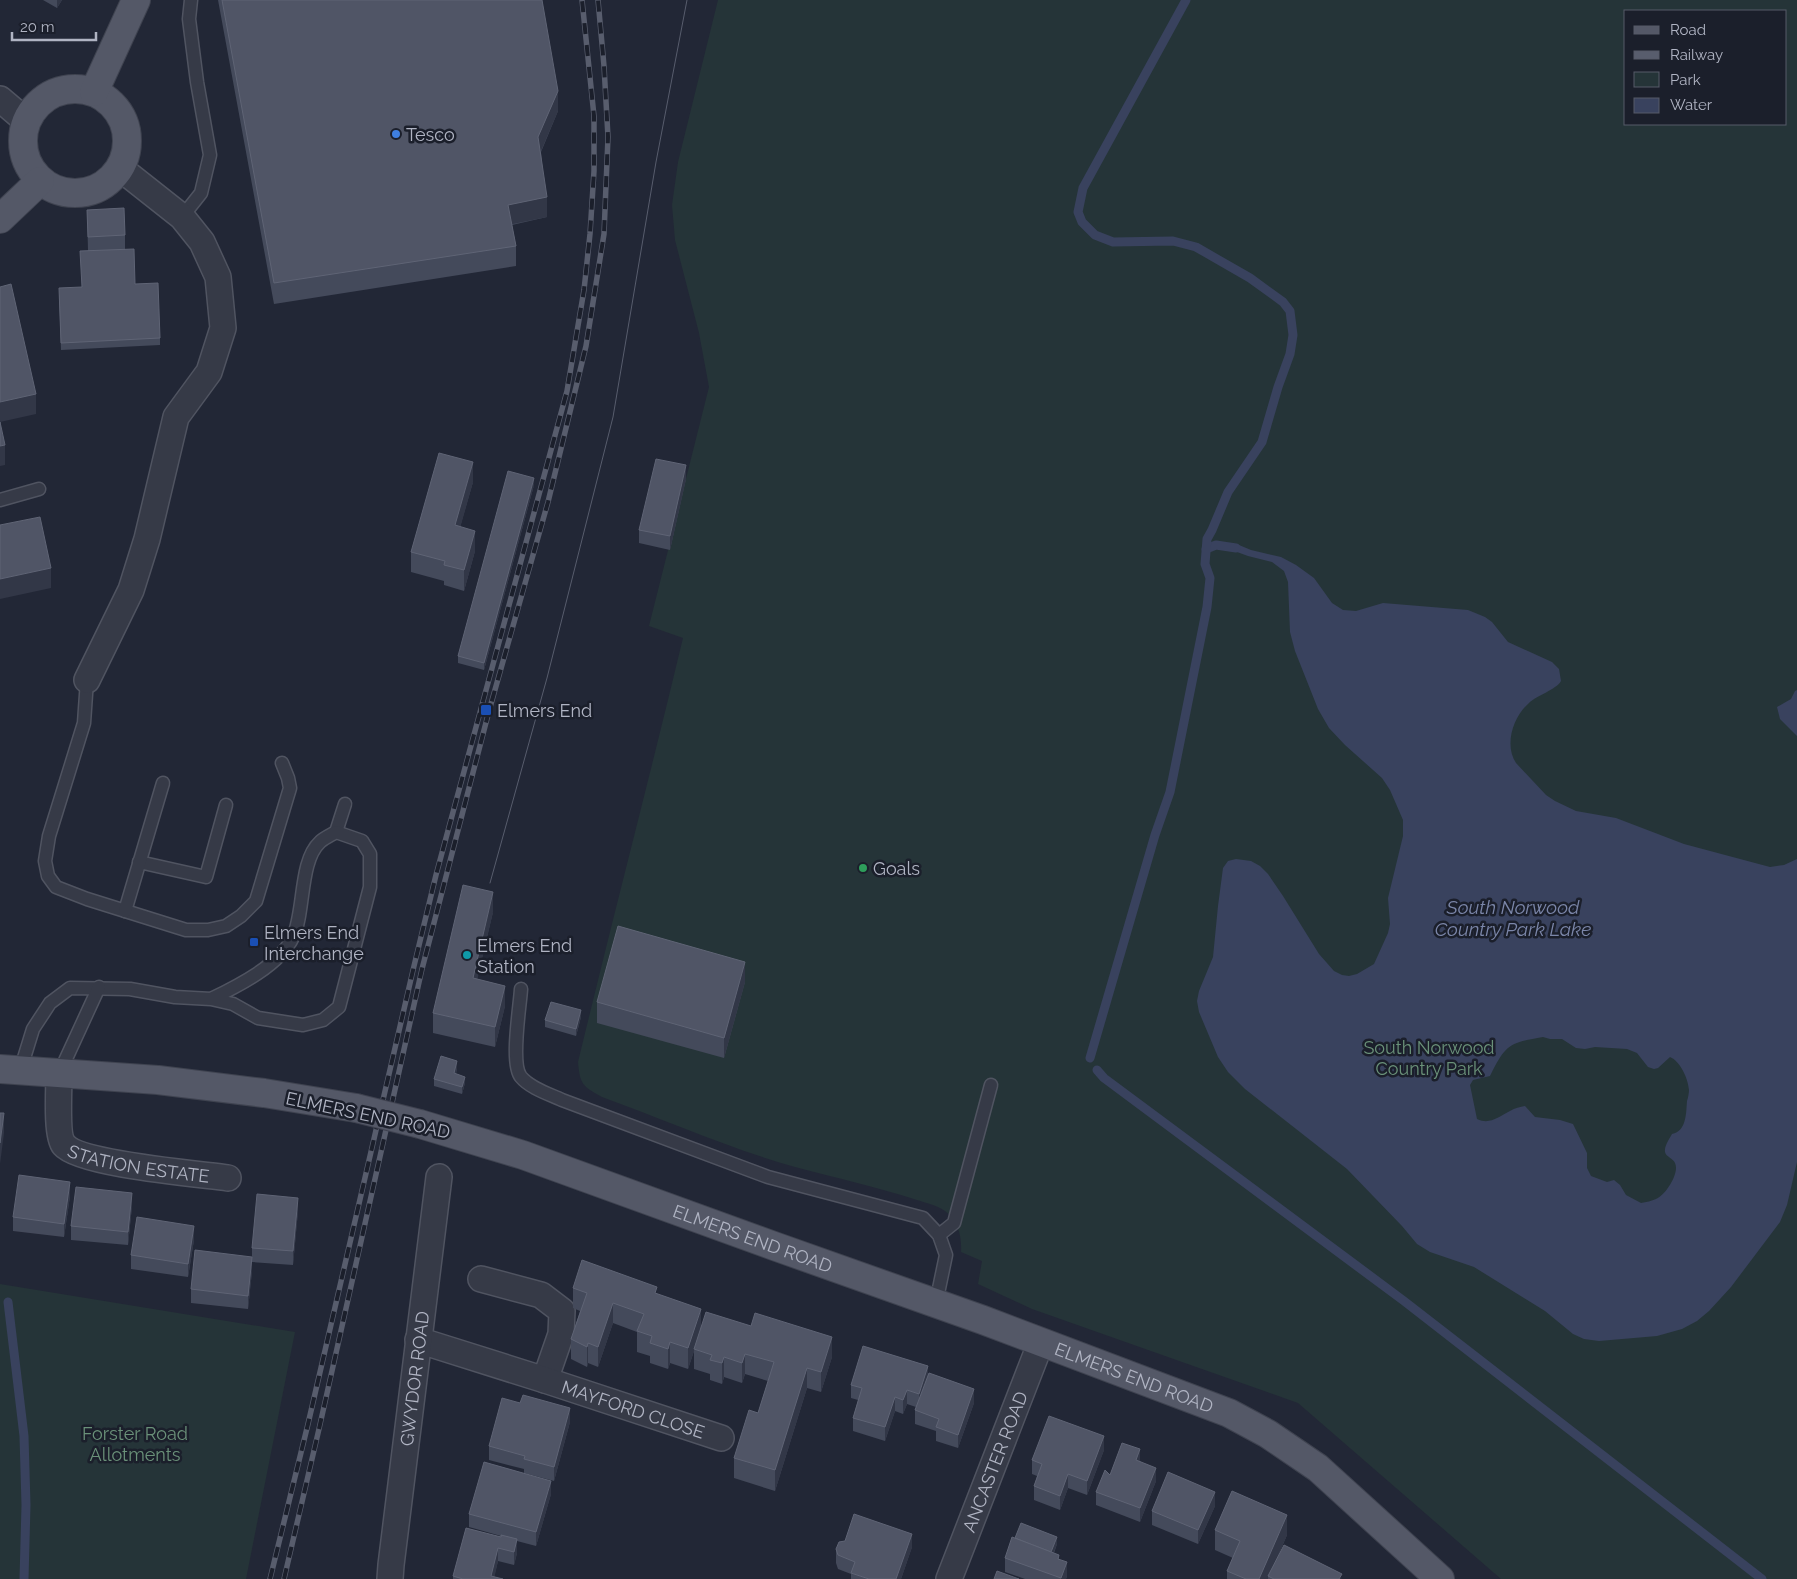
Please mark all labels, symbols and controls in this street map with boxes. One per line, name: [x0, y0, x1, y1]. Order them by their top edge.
scale bar: [12, 10, 96, 42]
legend: [1624, 10, 1787, 125]
text: 20 m: [20, 18, 55, 36]
text: Road: [1670, 21, 1706, 39]
text: Railway: [1670, 46, 1723, 64]
text: Park: [1670, 71, 1701, 89]
text: Water: [1670, 96, 1713, 114]
place label: Tesco: [406, 124, 455, 145]
marker: Tesco: [390, 128, 402, 140]
place label: Elmers End: [497, 700, 592, 721]
marker: Elmers End: [479, 703, 493, 717]
place label: Goals: [873, 858, 920, 879]
marker: Goals: [857, 862, 869, 874]
water label: South Norwood Country Park Lake: [1435, 896, 1591, 940]
place label: Elmers End Interchange: [264, 922, 364, 964]
place label: Elmers End Station: [477, 935, 572, 977]
marker: Elmers End Interchange: [248, 936, 260, 948]
marker: Elmers End Station: [461, 949, 473, 961]
park label: South Norwood Country Park: [1363, 1037, 1495, 1079]
street label: ELMERS END ROAD: [284, 1087, 452, 1143]
street label: STATION ESTATE: [65, 1140, 211, 1186]
street label: ELMERS END ROAD: [670, 1200, 835, 1276]
street label: GWYDOR ROAD: [395, 1310, 433, 1447]
street label: ELMERS END ROAD: [1052, 1338, 1217, 1417]
street label: MAYFORD CLOSE: [559, 1376, 707, 1442]
street label: ANCASTER ROAD: [958, 1388, 1031, 1535]
park label: Forster Road Allotments: [82, 1423, 188, 1465]

